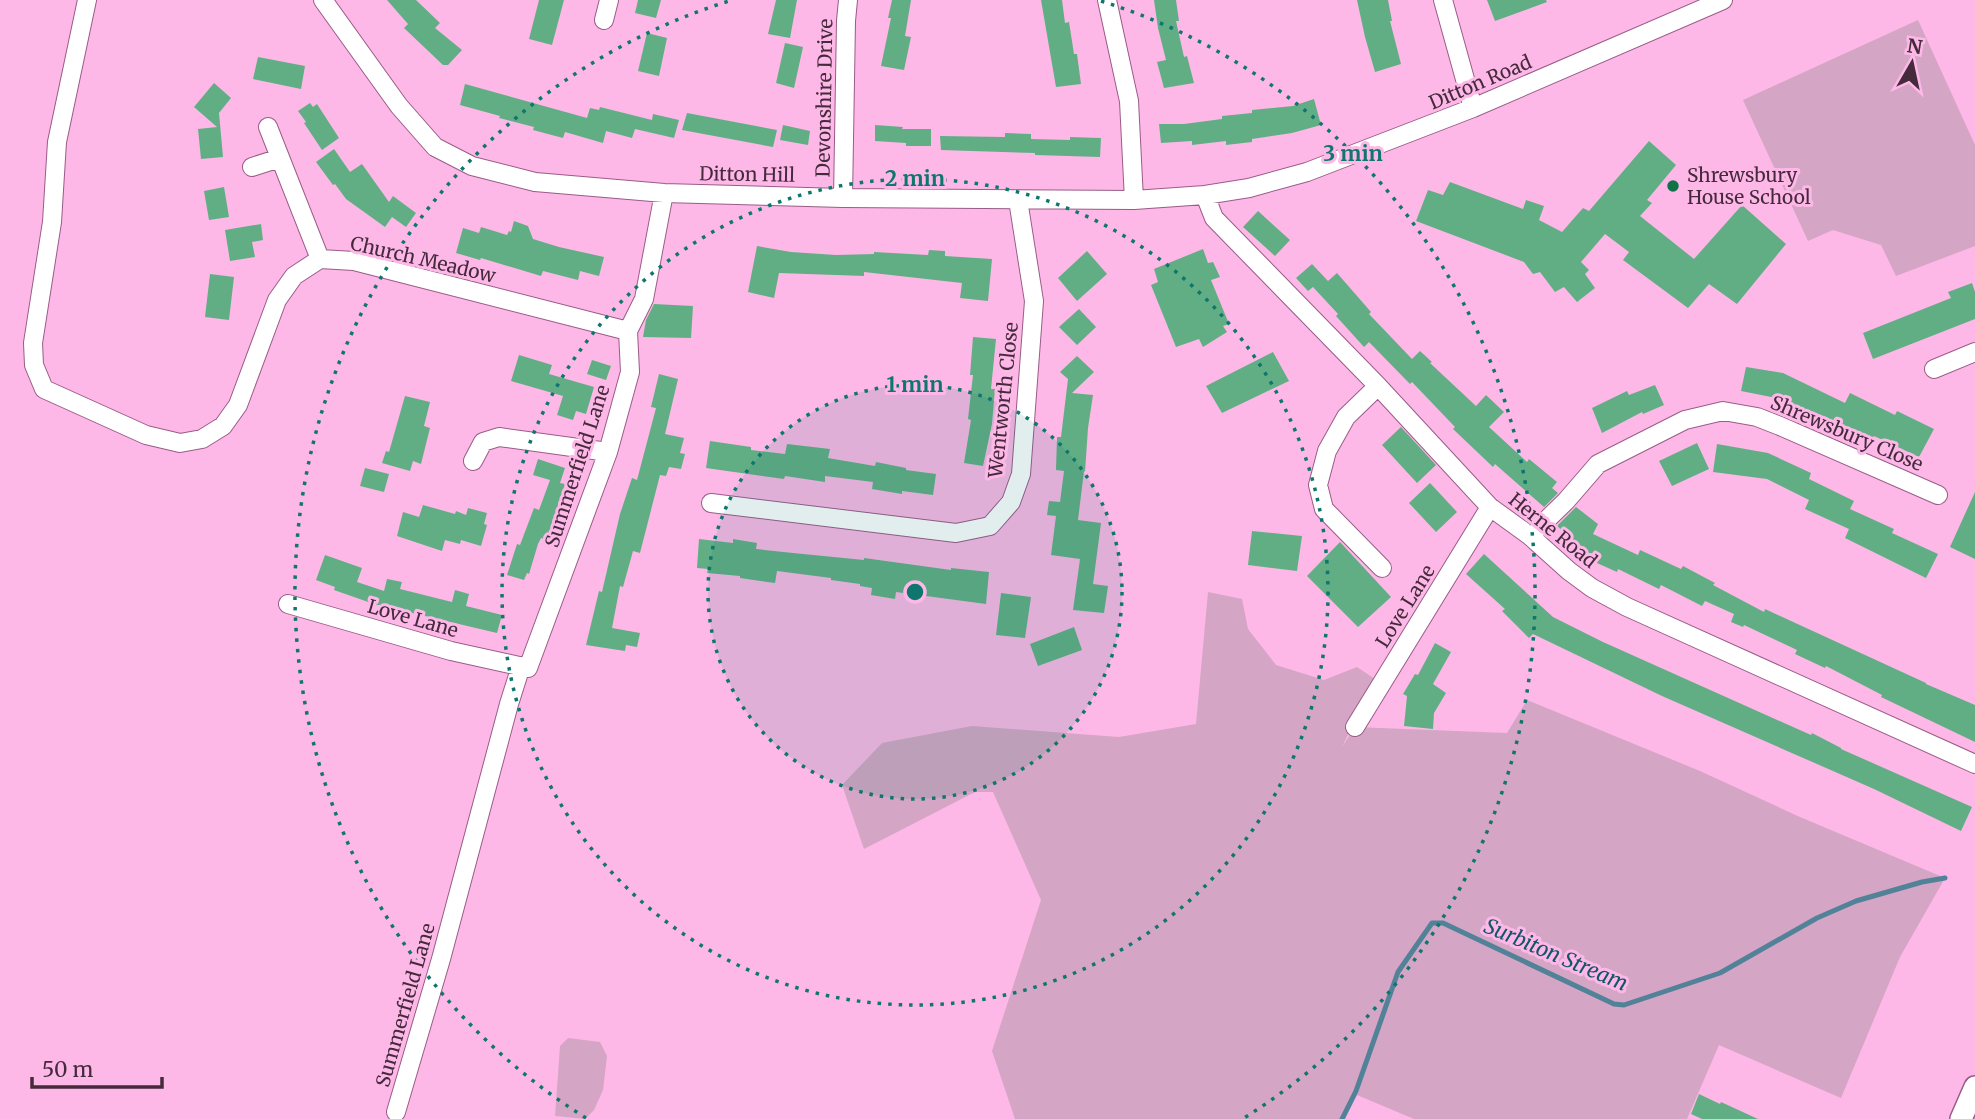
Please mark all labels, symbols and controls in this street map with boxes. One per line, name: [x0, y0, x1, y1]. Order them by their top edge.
street label: Devonshire Drive: [811, 18, 837, 178]
north arrow: [1877, 28, 1947, 98]
text: N: [1905, 33, 1924, 59]
street label: Ditton Road: [1425, 50, 1535, 114]
text: 3 min: [1323, 140, 1383, 167]
street label: Ditton Hill: [699, 161, 795, 187]
place label: Shrewsbury House School: [1687, 163, 1811, 209]
text: 2 min: [885, 165, 945, 192]
marker: Shrewsbury House School: [1665, 178, 1681, 194]
street label: Church Meadow: [348, 231, 499, 288]
street label: Wentworth Close: [983, 321, 1023, 480]
text: 1 min: [886, 371, 944, 398]
street label: Summerfield Lane: [539, 382, 615, 550]
street label: Shrewsbury Close: [1767, 390, 1927, 476]
street label: Herne Road: [1504, 487, 1602, 573]
street label: Love Lane: [1370, 560, 1440, 652]
centre of rings: [903, 580, 927, 604]
street label: Love Lane: [365, 594, 461, 642]
water label: Surbiton Stream: [1480, 912, 1632, 997]
street label: Summerfield Lane: [370, 920, 440, 1090]
scale bar: [32, 1046, 161, 1090]
text: 50 m: [42, 1056, 93, 1083]

